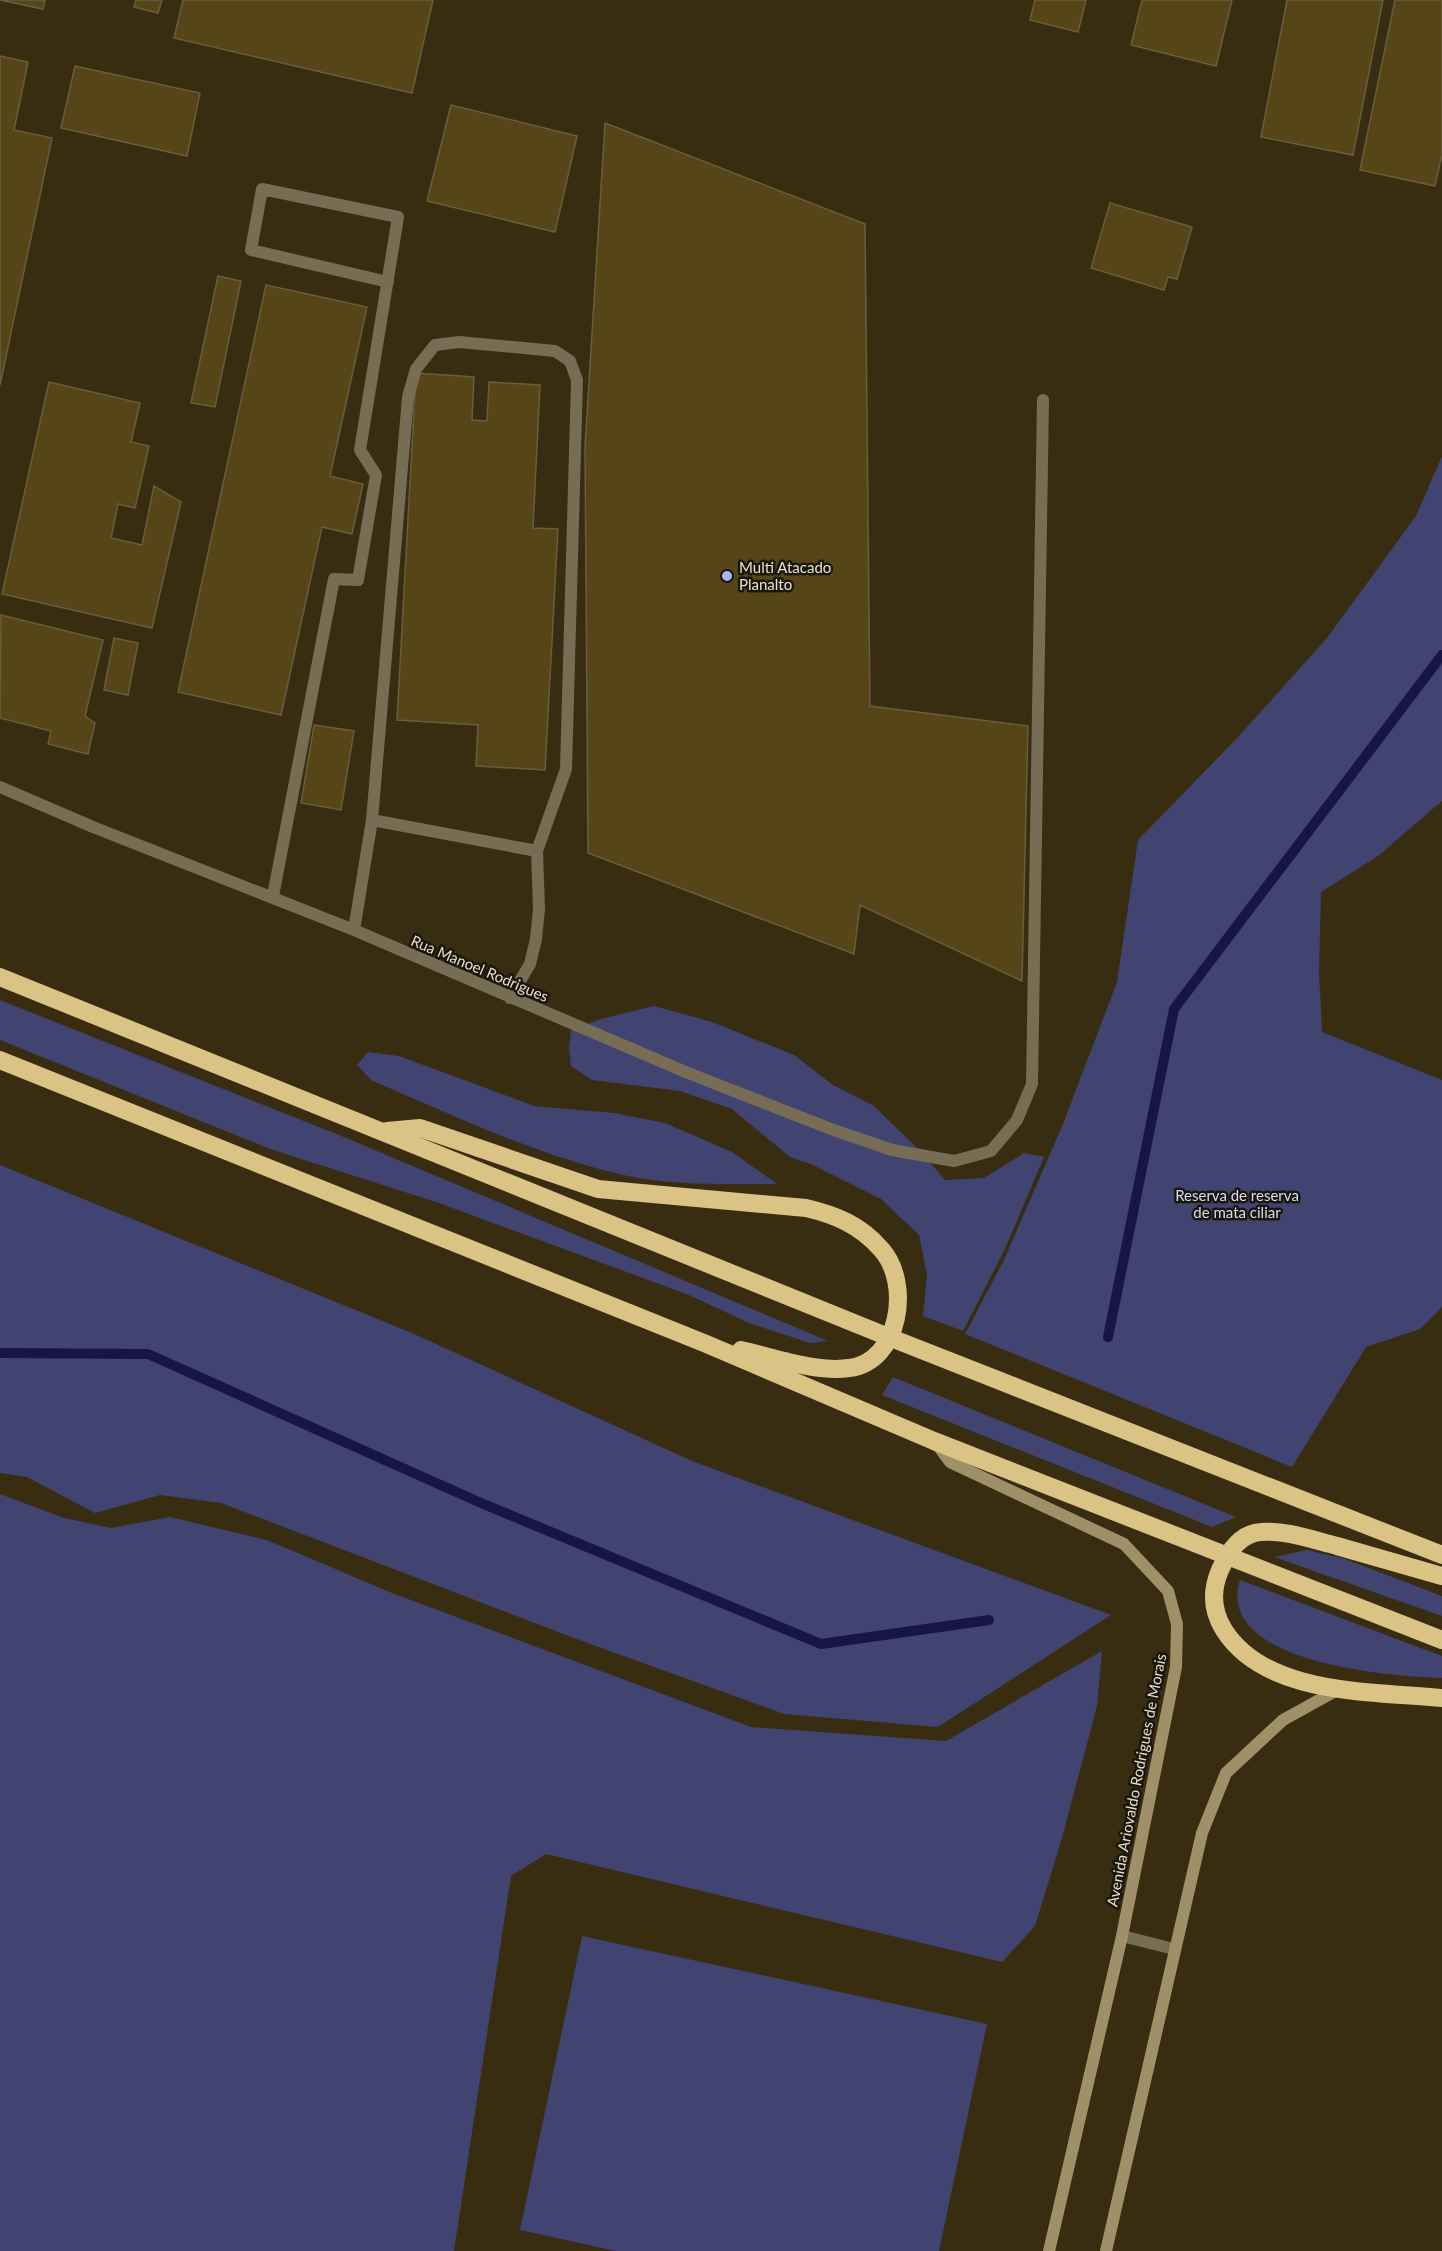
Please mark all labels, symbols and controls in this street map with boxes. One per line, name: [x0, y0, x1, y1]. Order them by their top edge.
place label: Multi Atacado Planalto: [739, 558, 831, 593]
marker: Multi Atacado Planalto: [720, 569, 734, 583]
street label: Rua Manoel Rodrigues: [409, 931, 551, 1005]
park label: Reserva de reserva de mata ciliar: [1175, 1186, 1299, 1221]
street label: Avenida Ariovaldo Rodrigues de Morais: [1103, 1652, 1169, 1908]

